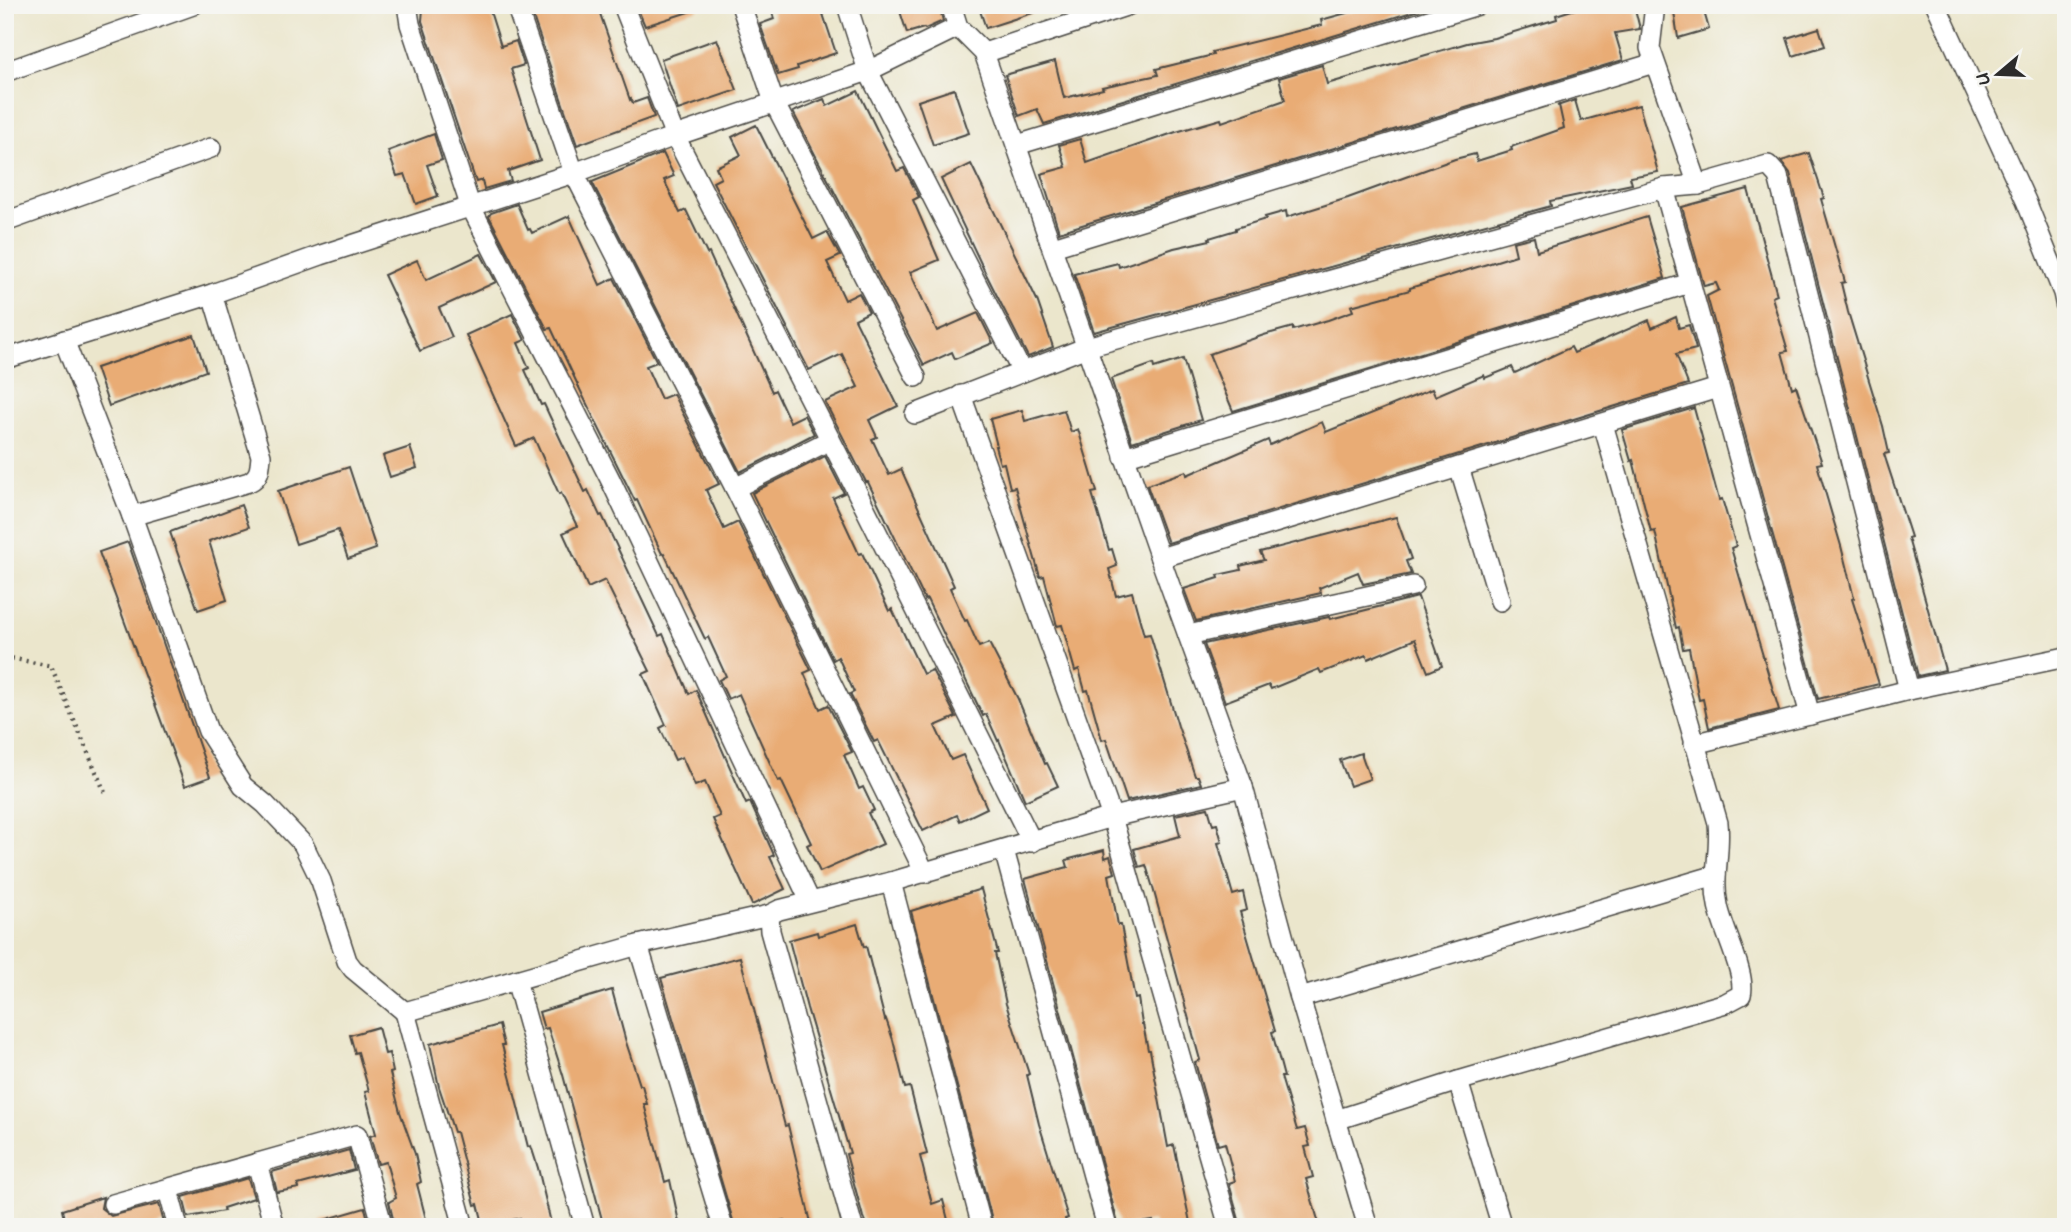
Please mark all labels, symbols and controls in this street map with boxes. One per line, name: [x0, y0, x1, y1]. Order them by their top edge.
north arrow: [1962, 38, 2032, 108]
text: U: [1969, 69, 1998, 88]

